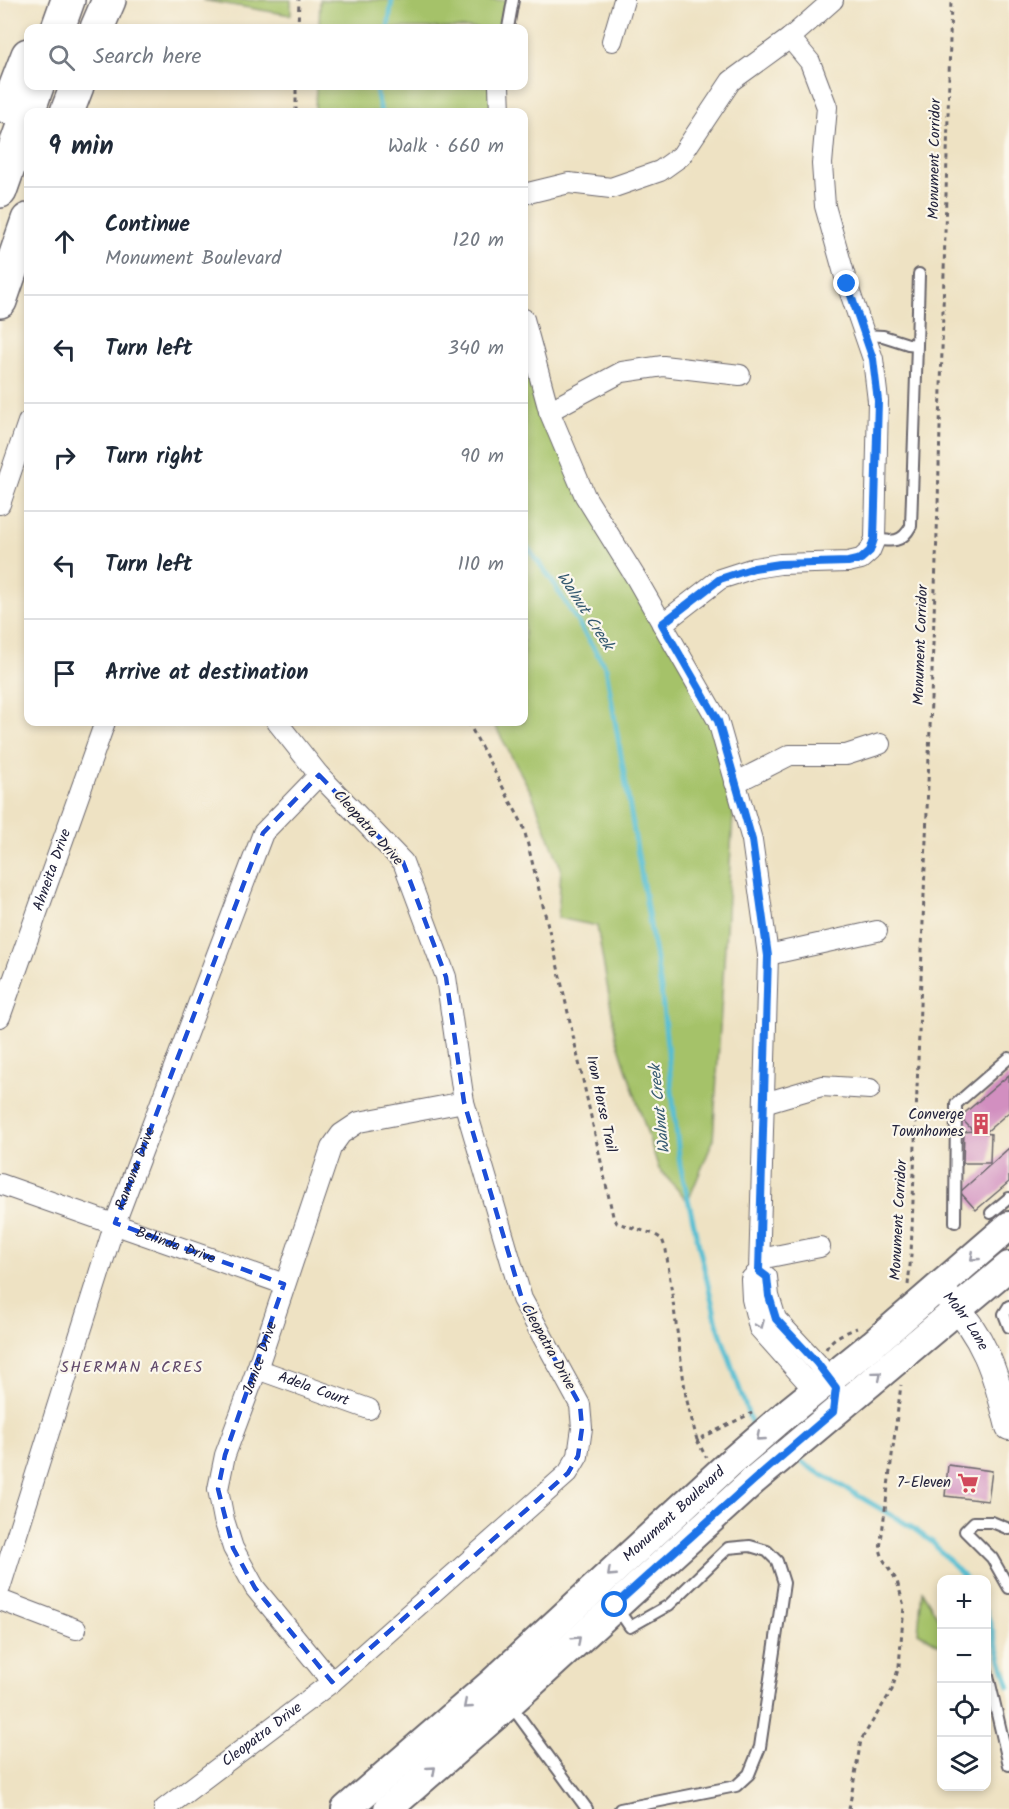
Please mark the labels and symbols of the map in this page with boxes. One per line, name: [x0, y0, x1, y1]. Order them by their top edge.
street label: Monument Corridor: [922, 97, 948, 220]
route end: [833, 270, 859, 296]
water label: Walnut Creek: [550, 567, 621, 657]
street label: Monument Corridor: [907, 583, 935, 706]
street label: Cleopatra Drive: [327, 784, 409, 872]
street label: Ahneita Drive: [27, 825, 78, 914]
street label: Iron Horse Trail: [579, 1053, 623, 1155]
water label: Walnut Creek: [643, 1061, 677, 1155]
place label: Converge Townhomes: [891, 1103, 965, 1144]
building icon: Converge Townhomes: [969, 1112, 993, 1136]
street label: Ramona Drive: [109, 1123, 162, 1213]
street label: Monument Corridor: [884, 1158, 914, 1281]
street label: Belinda Drive: [132, 1221, 219, 1271]
one-way arrow: [970, 1250, 981, 1261]
street label: Mohr Lane: [936, 1286, 995, 1355]
street label: Cleopatra Drive: [514, 1299, 582, 1395]
street label: Janice Drive: [236, 1318, 284, 1398]
one-way arrow: [753, 1318, 765, 1329]
district label: SHERMAN ACRES: [60, 1355, 204, 1380]
street label: Adela Court: [275, 1365, 353, 1413]
one-way arrow: [871, 1371, 882, 1382]
one-way arrow: [757, 1430, 767, 1441]
street label: Monument Boulevard: [617, 1460, 731, 1568]
place label: 7-Eleven: [897, 1471, 951, 1495]
supermarket icon: 7-Eleven: [956, 1471, 980, 1495]
one-way arrow: [607, 1566, 618, 1577]
route start: [601, 1591, 627, 1617]
one-way arrow: [571, 1636, 581, 1647]
street label: Cleopatra Drive: [217, 1696, 308, 1773]
one-way arrow: [463, 1697, 474, 1708]
one-way arrow: [426, 1767, 437, 1778]

